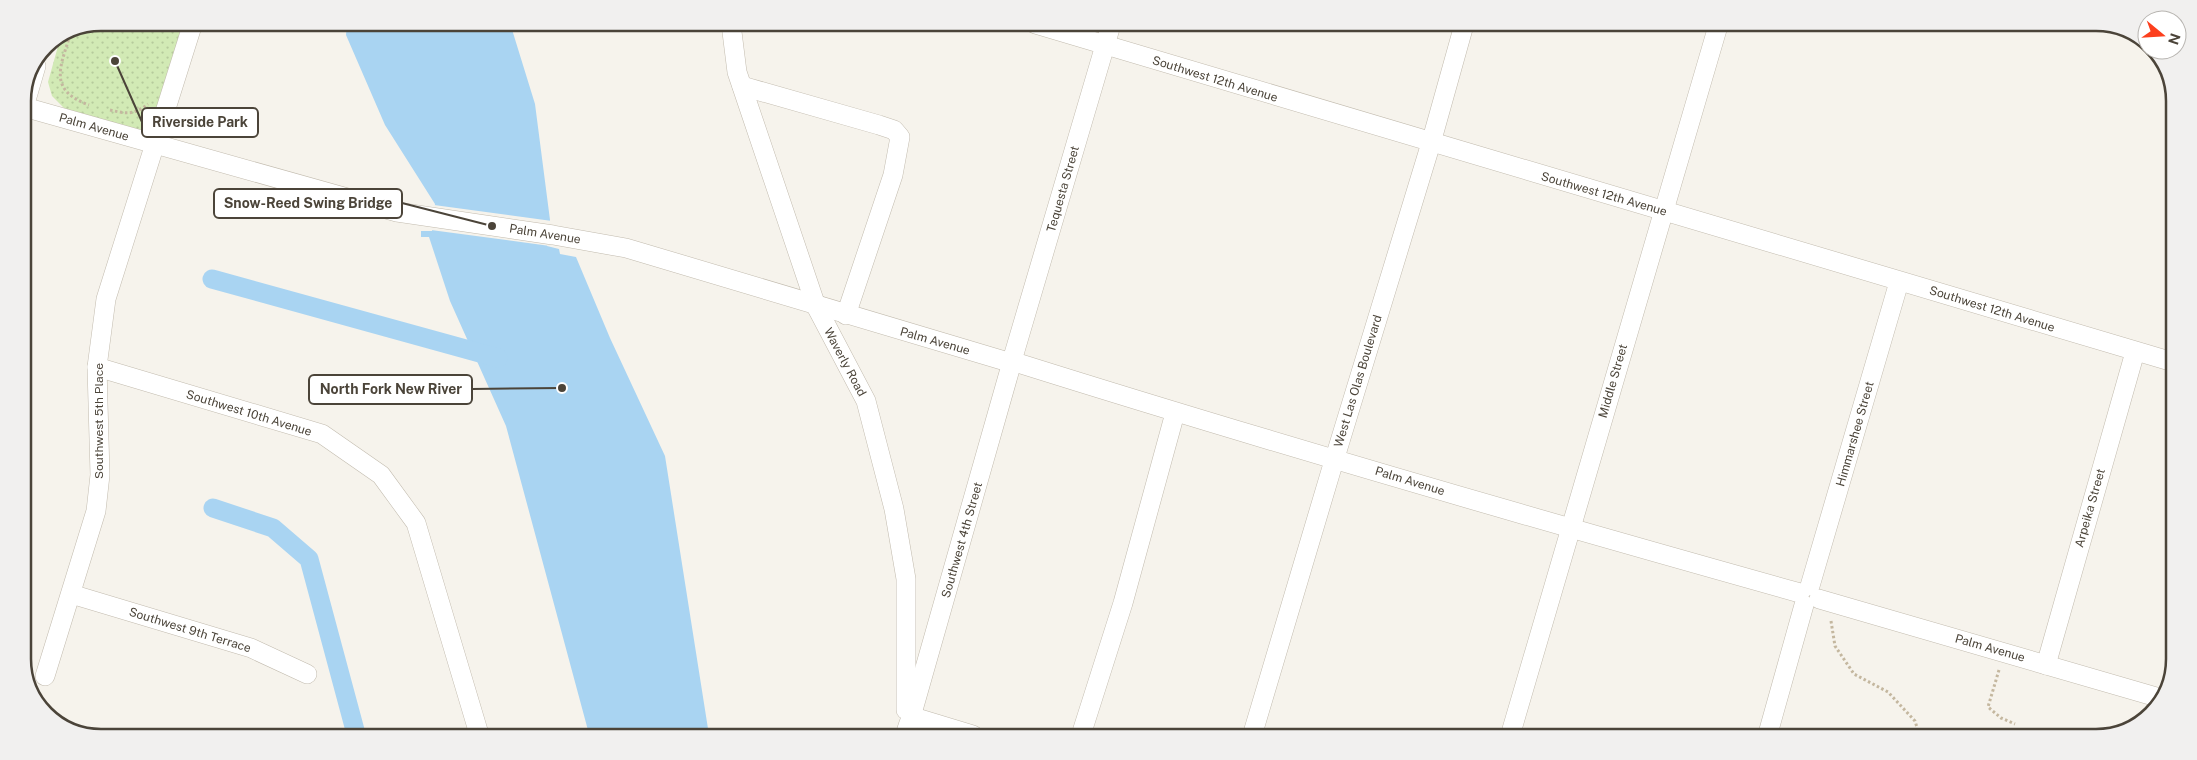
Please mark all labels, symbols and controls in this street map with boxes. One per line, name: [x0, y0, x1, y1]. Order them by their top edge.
north arrow: [2137, 10, 2187, 60]
text: N: [2165, 31, 2184, 47]
street label: Southwest 12th Avenue: [1151, 53, 1280, 105]
callout: Riverside Park: [142, 108, 258, 137]
street label: Palm Avenue: [57, 110, 131, 144]
text: Riverside Park: [152, 114, 248, 130]
street label: Tequesta Street: [1044, 144, 1082, 234]
street label: Southwest 12th Avenue: [1539, 169, 1669, 219]
callout: Snow-Reed Swing Bridge: [214, 189, 402, 218]
text: Snow-Reed Swing Bridge: [224, 195, 392, 211]
street label: Palm Avenue: [508, 221, 582, 247]
street label: Southwest 12th Avenue: [1928, 283, 2057, 335]
street label: West Las Olas Boulevard: [1331, 313, 1385, 449]
street label: Palm Avenue: [898, 324, 972, 358]
street label: Waverly Road: [821, 325, 869, 399]
street label: Middle Street: [1596, 342, 1630, 419]
street label: Southwest 5th Place: [92, 363, 106, 479]
callout: North Fork New River: [309, 375, 472, 404]
street label: Himmarshee Street: [1833, 379, 1877, 488]
text: North Fork New River: [320, 381, 462, 397]
street label: Southwest 10th Avenue: [184, 387, 314, 439]
street label: Palm Avenue: [1373, 464, 1447, 498]
street label: Arpeika Street: [2072, 467, 2108, 549]
street label: Southwest 4th Street: [939, 480, 985, 600]
street label: Southwest 9th Terrace: [127, 605, 253, 655]
street label: Palm Avenue: [1953, 631, 2027, 665]

